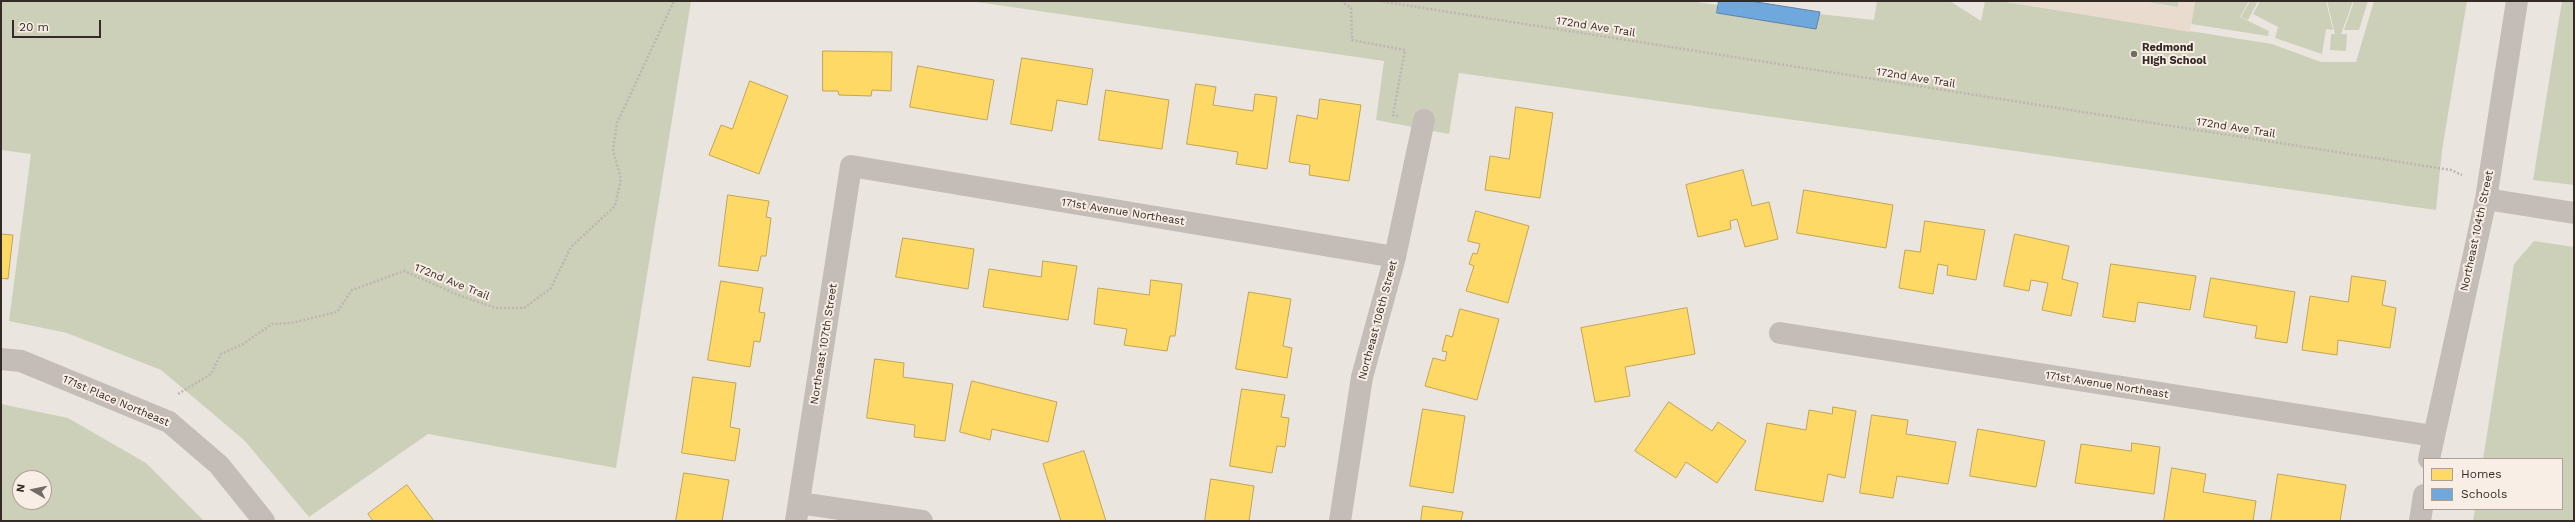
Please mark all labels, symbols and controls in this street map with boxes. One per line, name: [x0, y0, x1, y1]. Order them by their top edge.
scale bar: [14, 12, 103, 38]
street label: 172nd Ave Trail: [1556, 14, 1636, 40]
text: 20 m: [19, 20, 49, 34]
place label: Redmond High School: [2142, 41, 2206, 67]
marker: Redmond High School: [2129, 49, 2139, 59]
street label: 172nd Ave Trail: [1876, 65, 1956, 91]
street label: 172nd Ave Trail: [2196, 115, 2276, 141]
street label: Northeast 104th Street: [2458, 169, 2496, 293]
street label: 171st Avenue Northeast: [1060, 196, 1186, 228]
street label: Northeast 106th Street: [1356, 259, 1400, 381]
street label: 172nd Ave Trail: [413, 261, 491, 303]
street label: Northeast 107th Street: [808, 283, 840, 405]
street label: 171st Avenue Northeast: [2044, 369, 2170, 401]
street label: 171st Place Northeast: [61, 373, 171, 429]
legend: [2423, 458, 2563, 510]
text: Homes: [2461, 467, 2502, 481]
north arrow: [12, 470, 52, 510]
text: N: [14, 483, 28, 493]
text: Schools: [2461, 487, 2507, 501]

